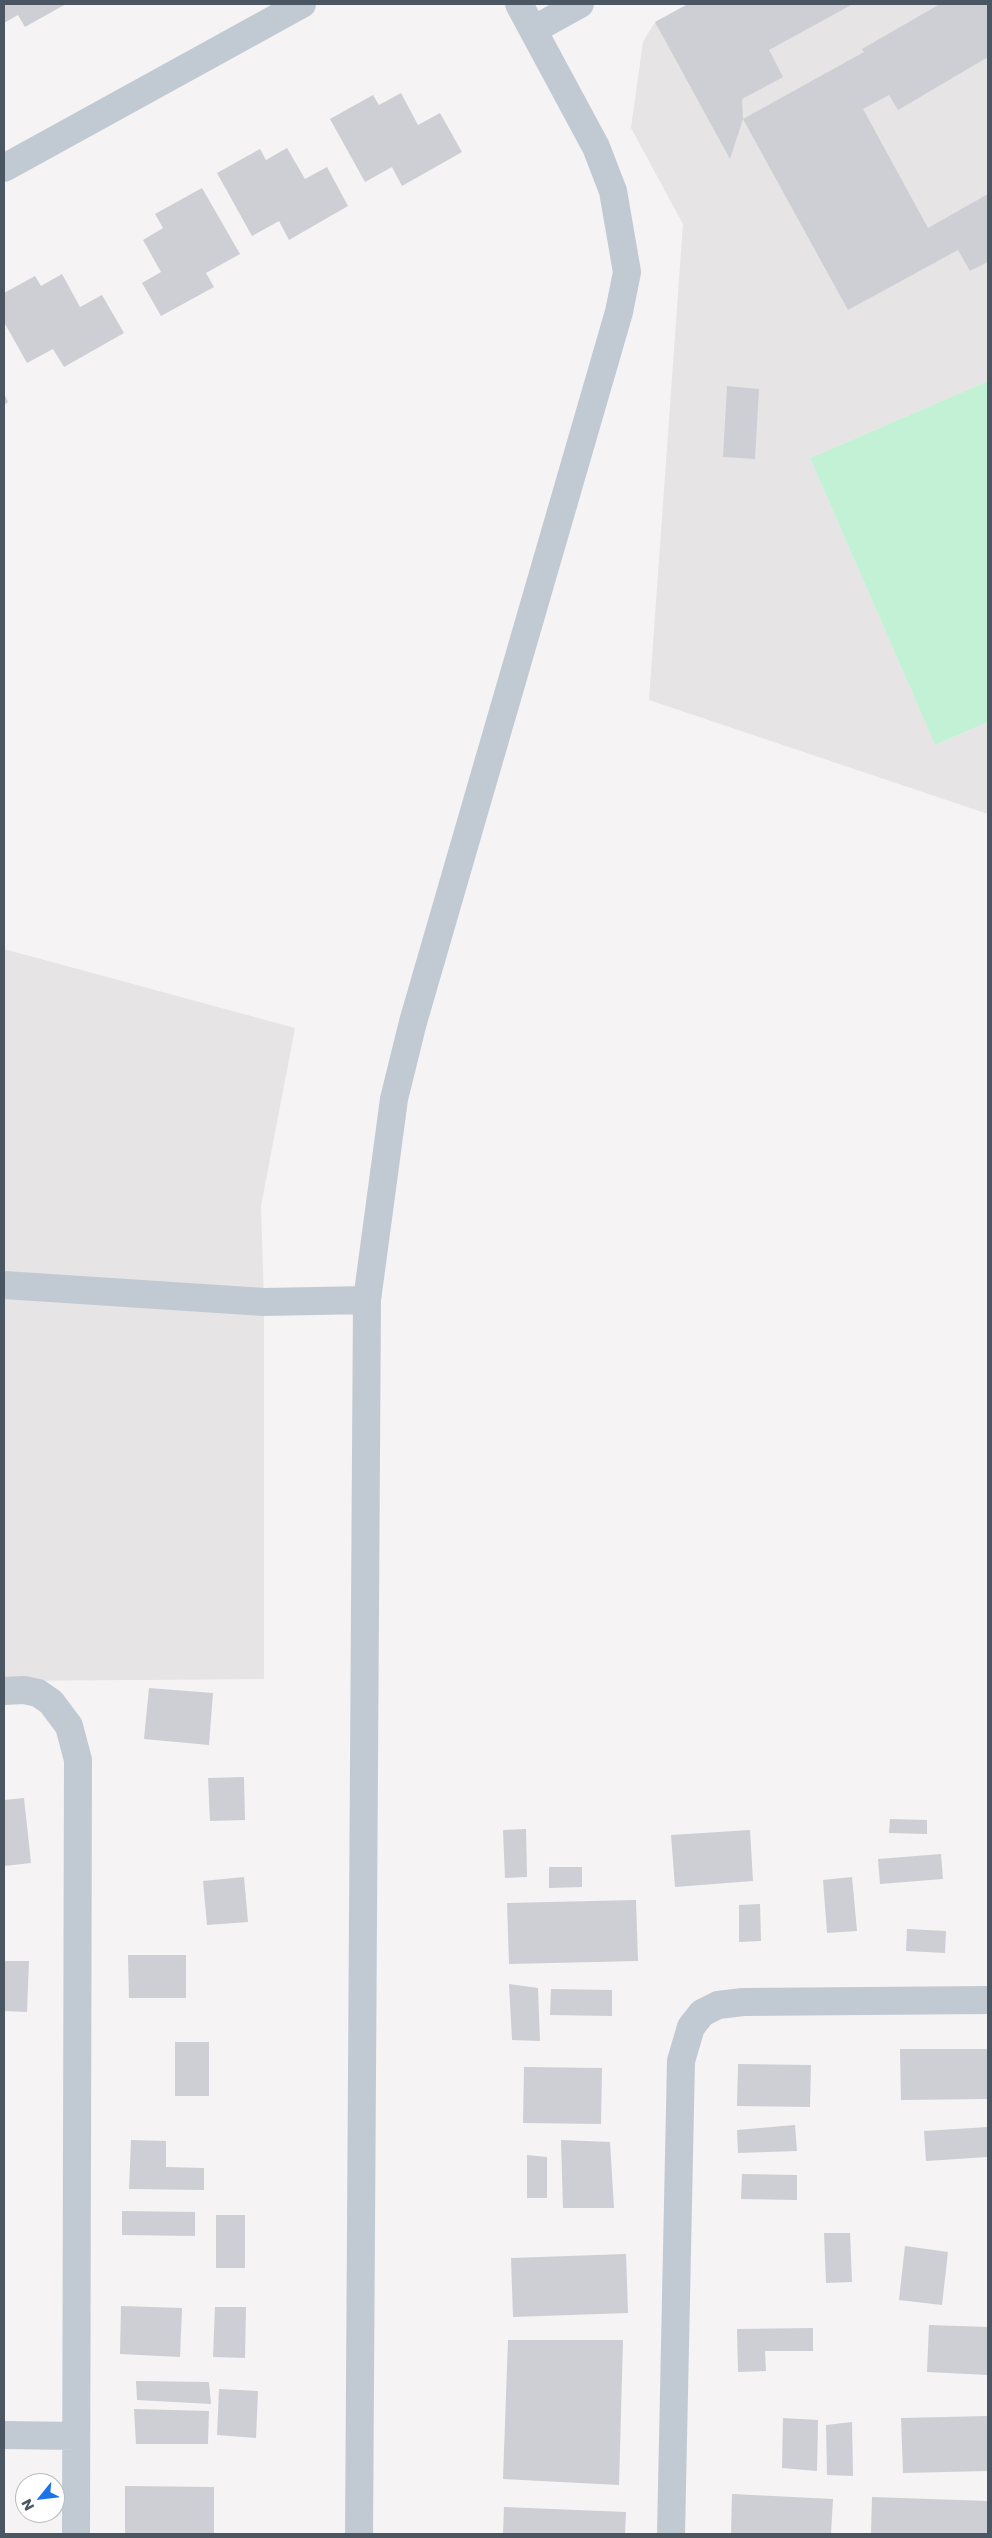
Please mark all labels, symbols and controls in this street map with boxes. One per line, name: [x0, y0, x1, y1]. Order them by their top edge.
north arrow: [15, 2473, 65, 2523]
text: N: [16, 2495, 39, 2514]

